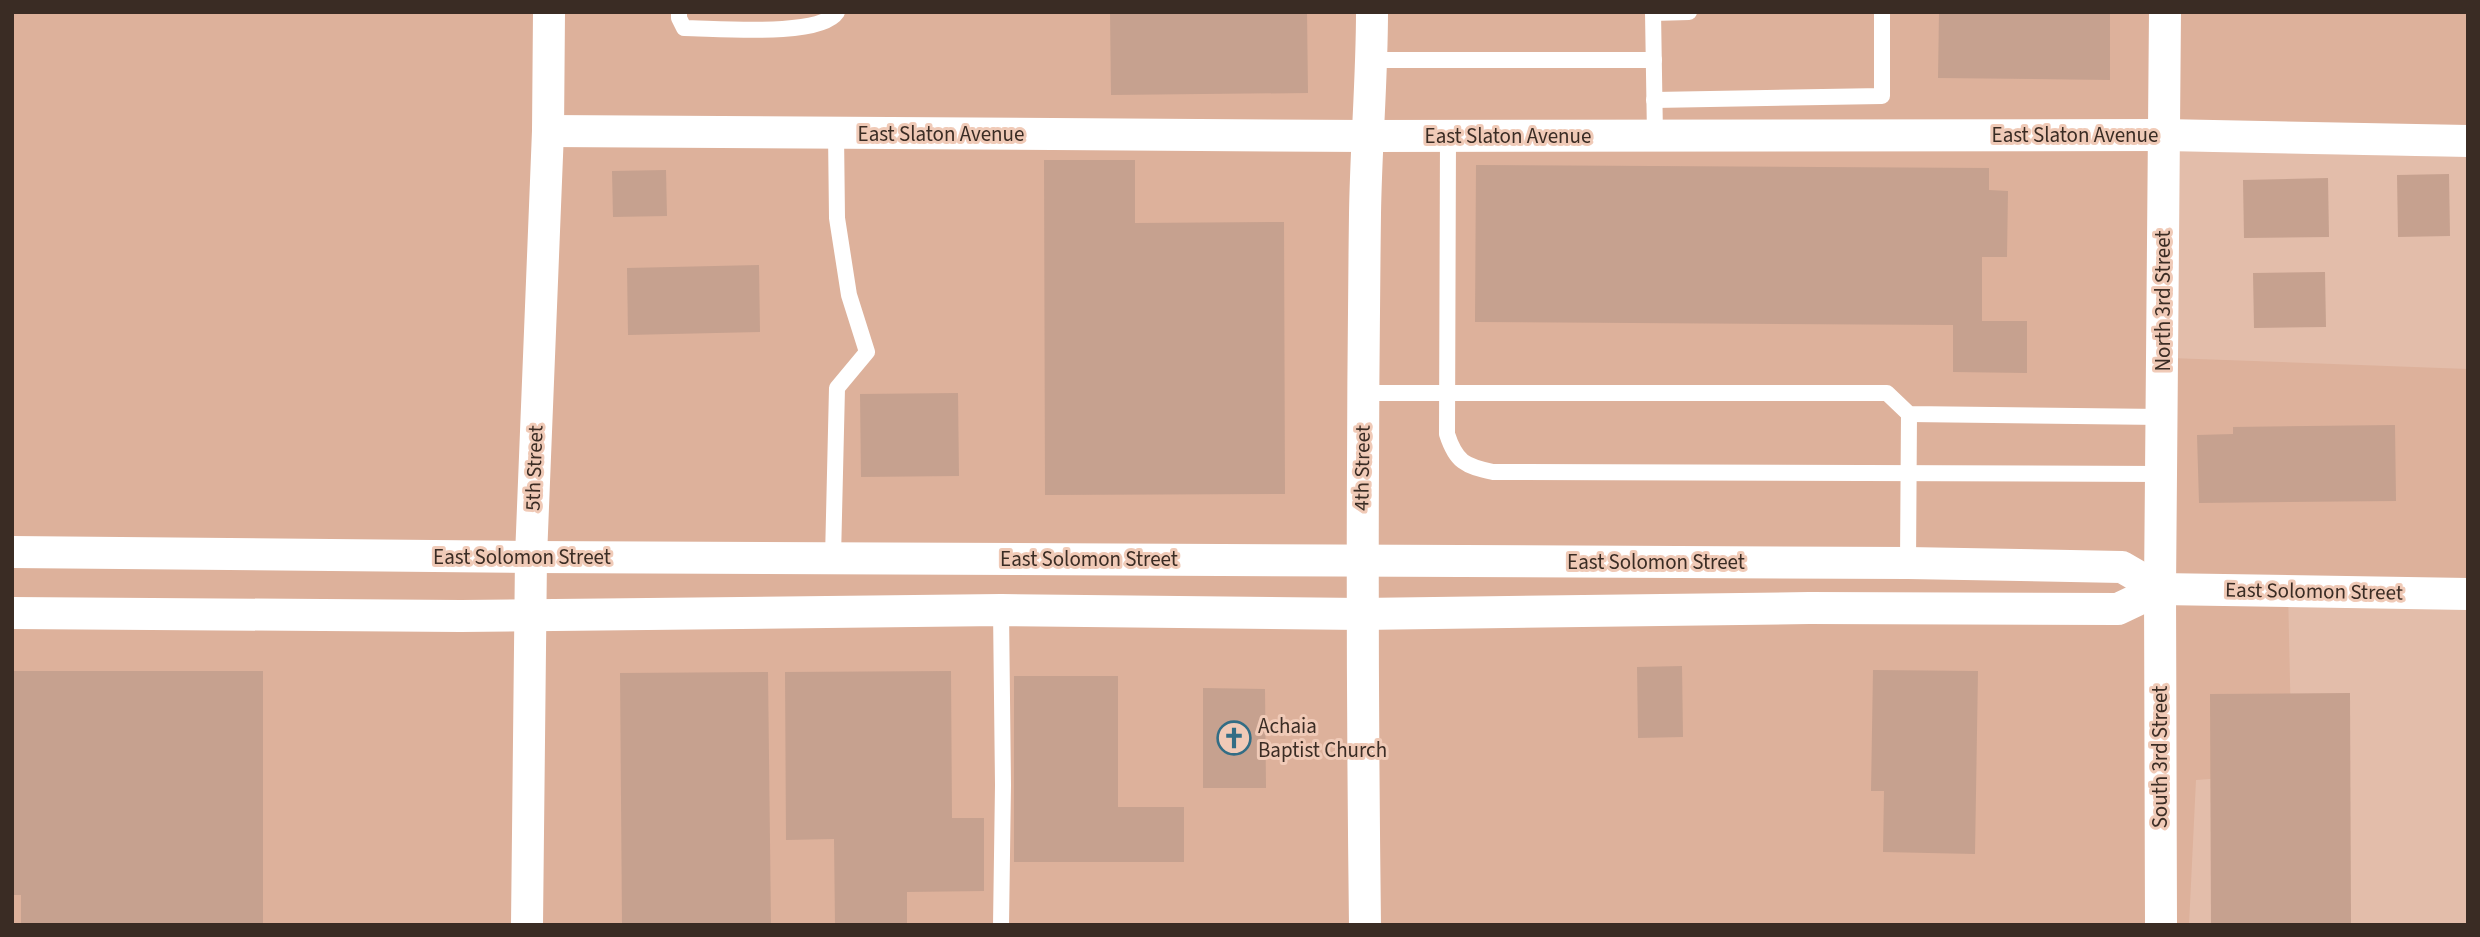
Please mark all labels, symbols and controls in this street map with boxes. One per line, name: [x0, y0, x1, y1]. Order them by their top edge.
street label: East Slaton Avenue: [858, 119, 1024, 149]
street label: East Slaton Avenue: [1992, 120, 2158, 150]
street label: East Slaton Avenue: [1425, 121, 1591, 151]
street label: North 3rd Street: [2148, 231, 2178, 371]
street label: 5th Street: [518, 425, 550, 511]
street label: 4th Street: [1346, 425, 1378, 511]
street label: East Solomon Street: [433, 542, 611, 572]
street label: East Solomon Street: [1000, 544, 1178, 574]
street label: East Solomon Street: [1567, 547, 1745, 577]
street label: East Solomon Street: [2225, 574, 2403, 608]
street label: South 3rd Street: [2145, 686, 2175, 828]
place label: Achaia Baptist Church: [1258, 711, 1387, 765]
church icon: Achaia Baptist Church: [1215, 719, 1253, 757]

